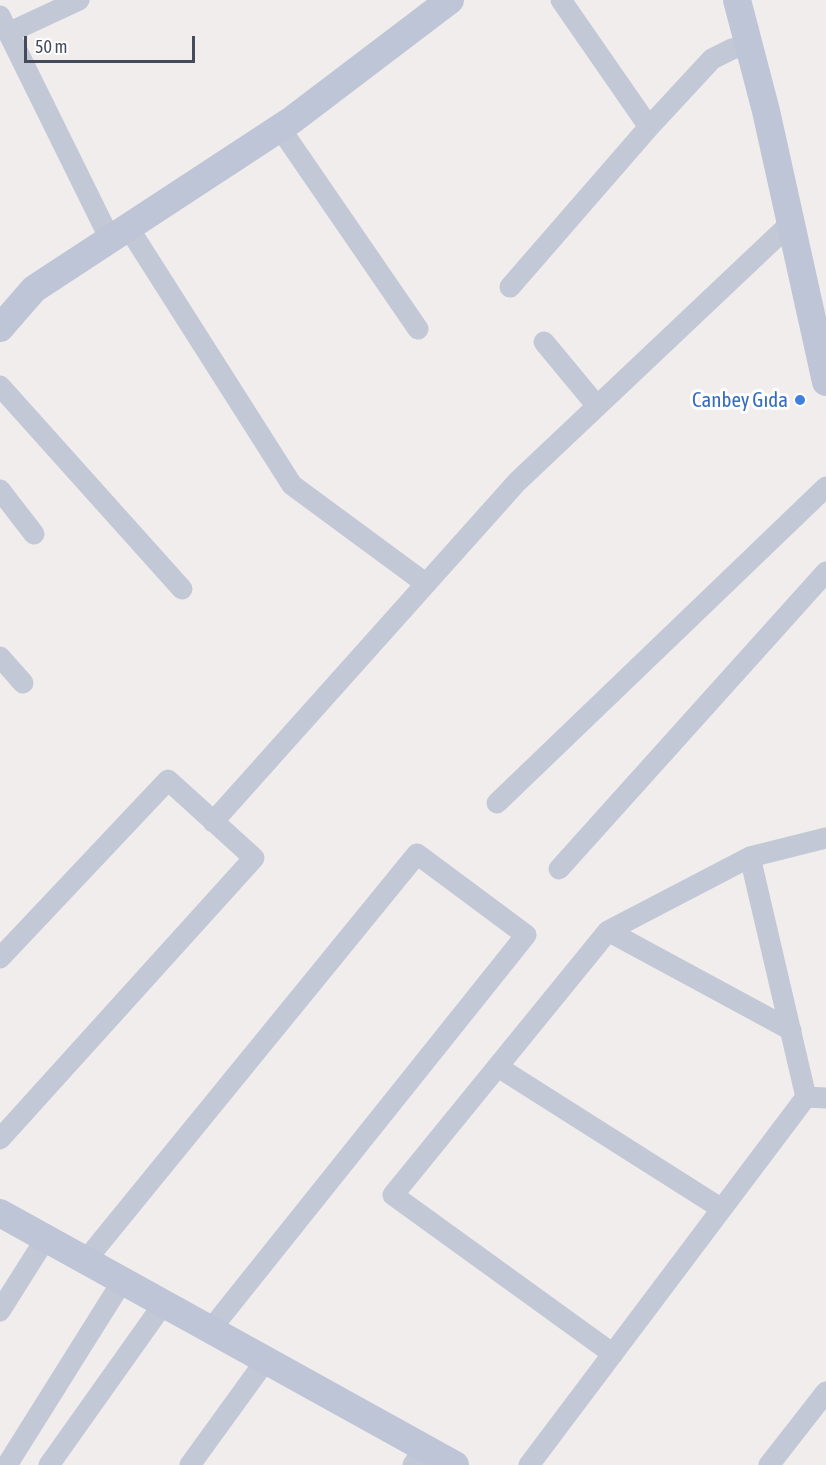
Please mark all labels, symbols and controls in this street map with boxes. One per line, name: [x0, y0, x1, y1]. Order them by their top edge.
scale bar: [27, 24, 198, 62]
text: 50 m: [35, 36, 67, 57]
place label: Canbey Gıda: [692, 387, 788, 413]
marker: Canbey Gıda: [793, 393, 807, 407]

